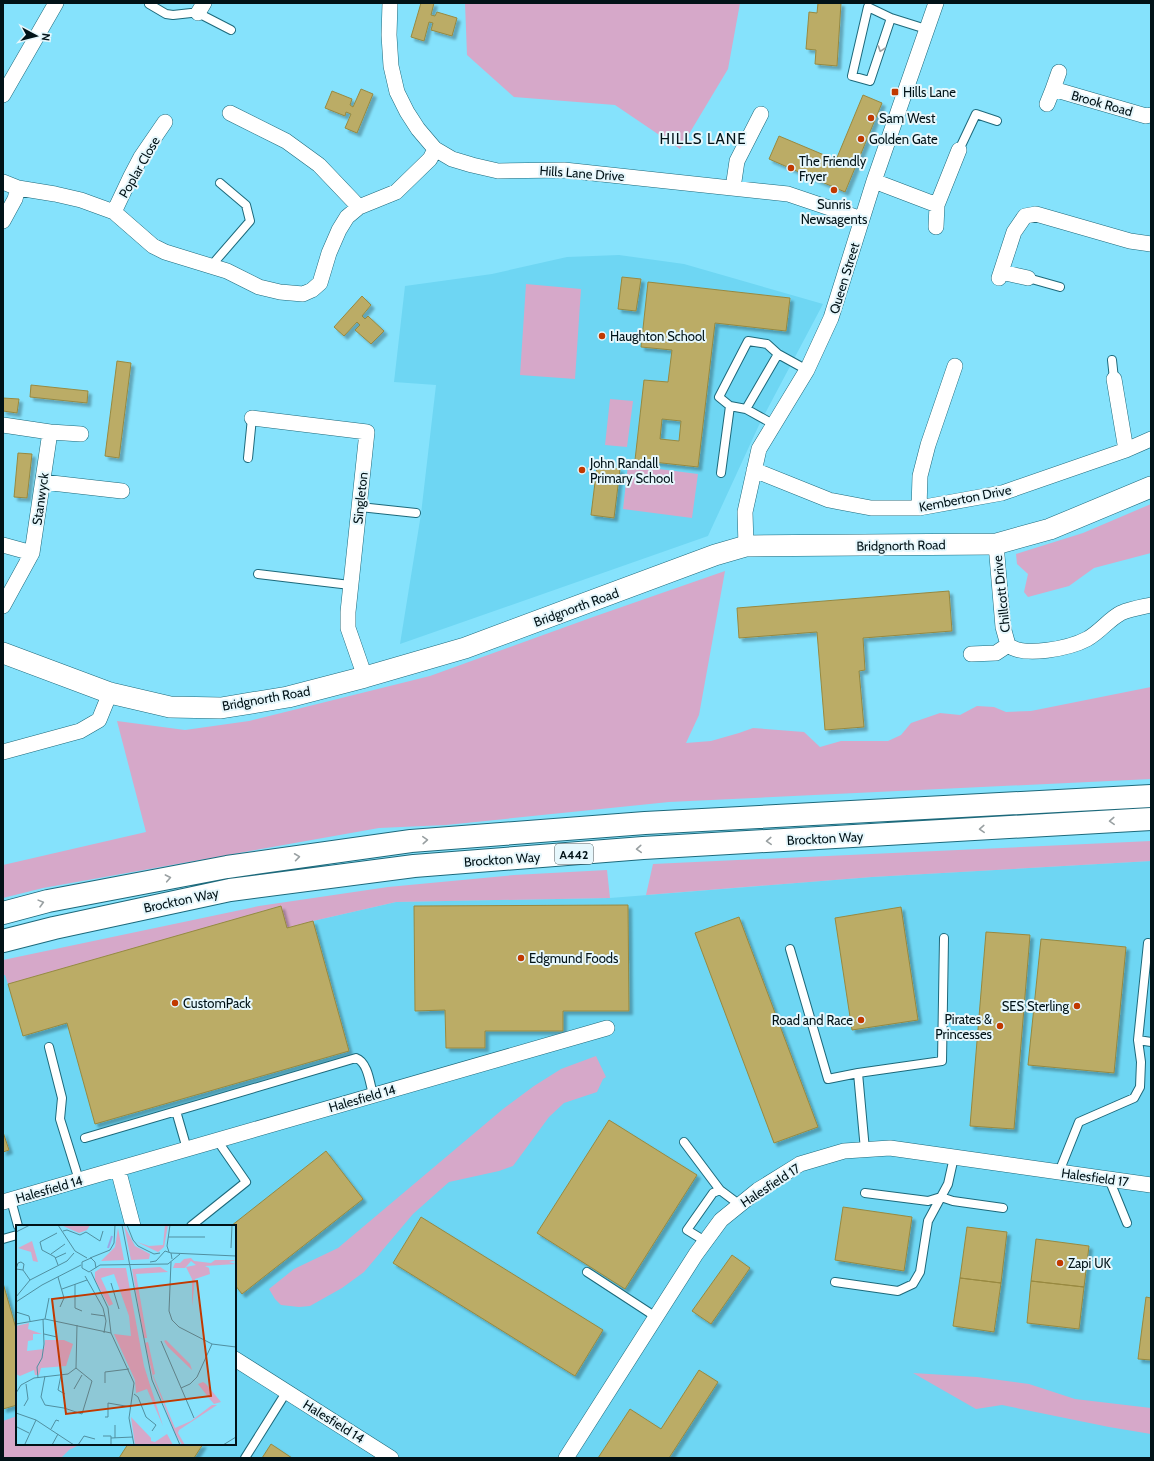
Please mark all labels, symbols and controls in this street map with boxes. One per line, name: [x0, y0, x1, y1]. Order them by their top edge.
north arrow: [16, 16, 56, 56]
text: N: [39, 33, 53, 42]
one-way arrow: [877, 46, 885, 53]
place label: Hills Lane: [903, 84, 956, 100]
marker: Hills Lane: [890, 87, 900, 97]
street label: Brook Road: [1070, 87, 1134, 119]
place label: Sam West: [879, 110, 936, 126]
marker: Sam West: [866, 113, 876, 123]
district label: HILLS LANE: [659, 130, 747, 148]
place label: Golden Gate: [869, 131, 938, 147]
street label: Poplar Close: [115, 133, 163, 201]
marker: Golden Gate: [856, 134, 866, 144]
place label: The Friendly Fryer: [799, 153, 867, 184]
street label: Hills Lane Drive: [539, 162, 625, 184]
marker: The Friendly Fryer: [786, 163, 796, 173]
marker: Sunris Newsagents: [829, 185, 839, 195]
place label: Sunris Newsagents: [801, 196, 868, 227]
street label: Queen Street: [826, 240, 863, 316]
place label: Haughton School: [610, 328, 705, 344]
marker: Haughton School: [597, 331, 607, 341]
place label: John Randall Primary School: [589, 455, 673, 486]
marker: John Randall Primary School: [577, 465, 587, 475]
street label: Singleton: [349, 471, 371, 525]
street label: Stanwyck: [28, 472, 52, 526]
street label: Kemberton Drive: [917, 481, 1013, 515]
street label: Bridgnorth Road: [856, 536, 946, 554]
street label: Chillcott Drive: [989, 554, 1013, 633]
street label: Bridgnorth Road: [531, 584, 621, 630]
street label: Bridgnorth Road: [221, 682, 311, 714]
one-way arrow: [1109, 817, 1115, 826]
one-way arrow: [979, 824, 985, 833]
street label: Brockton Way: [786, 828, 864, 848]
one-way arrow: [422, 836, 428, 845]
one-way arrow: [766, 837, 772, 845]
road number: A442: [555, 844, 593, 864]
one-way arrow: [636, 844, 642, 853]
street label: Brockton Way: [463, 848, 541, 870]
one-way arrow: [293, 853, 300, 862]
one-way arrow: [165, 875, 171, 883]
street label: Brockton Way: [142, 884, 220, 916]
one-way arrow: [37, 899, 44, 908]
place label: Edgmund Foods: [529, 950, 619, 966]
marker: Edgmund Foods: [516, 953, 526, 963]
place label: CustomPack: [183, 995, 251, 1011]
marker: CustomPack: [170, 998, 180, 1008]
place label: SES Sterling: [1002, 998, 1070, 1014]
marker: SES Sterling: [1072, 1001, 1082, 1011]
place label: Pirates & Princesses: [935, 1011, 993, 1042]
place label: Road and Race: [772, 1012, 853, 1028]
marker: Road and Race: [856, 1015, 866, 1025]
marker: Pirates & Princesses: [995, 1021, 1005, 1031]
street label: Halesfield 14: [327, 1081, 398, 1115]
street label: Halesfield 17: [737, 1160, 803, 1210]
street label: Halesfield 17: [1060, 1164, 1130, 1190]
street label: Halesfield 14: [14, 1172, 85, 1206]
inset map: [16, 1225, 236, 1445]
place label: Zapi UK: [1068, 1255, 1112, 1271]
marker: Zapi UK: [1055, 1258, 1065, 1268]
street label: Halesfield 14: [301, 1396, 368, 1446]

